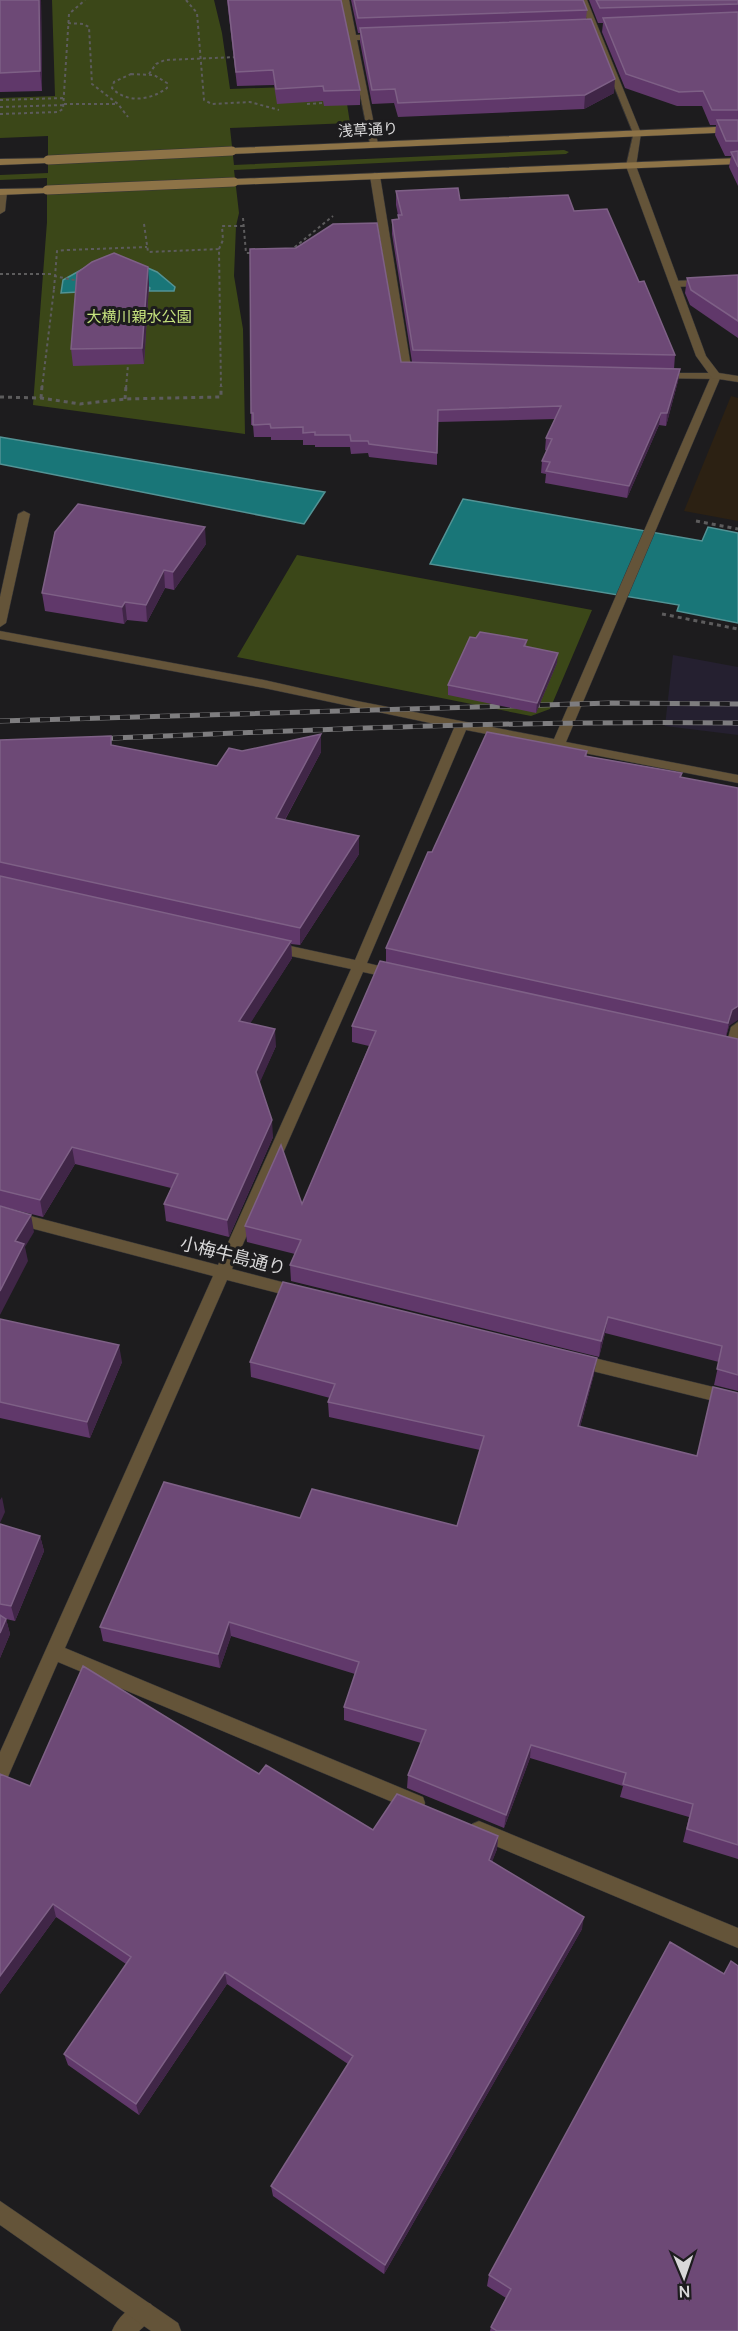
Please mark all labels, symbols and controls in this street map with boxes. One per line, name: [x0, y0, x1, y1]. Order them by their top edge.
street label: 浅草通り: [337, 117, 398, 142]
park label: 大横川親水公園: [86, 306, 192, 327]
street label: 小梅牛島通り: [178, 1230, 289, 1280]
north arrow: [654, 2247, 714, 2307]
text: N: [678, 2281, 691, 2303]

